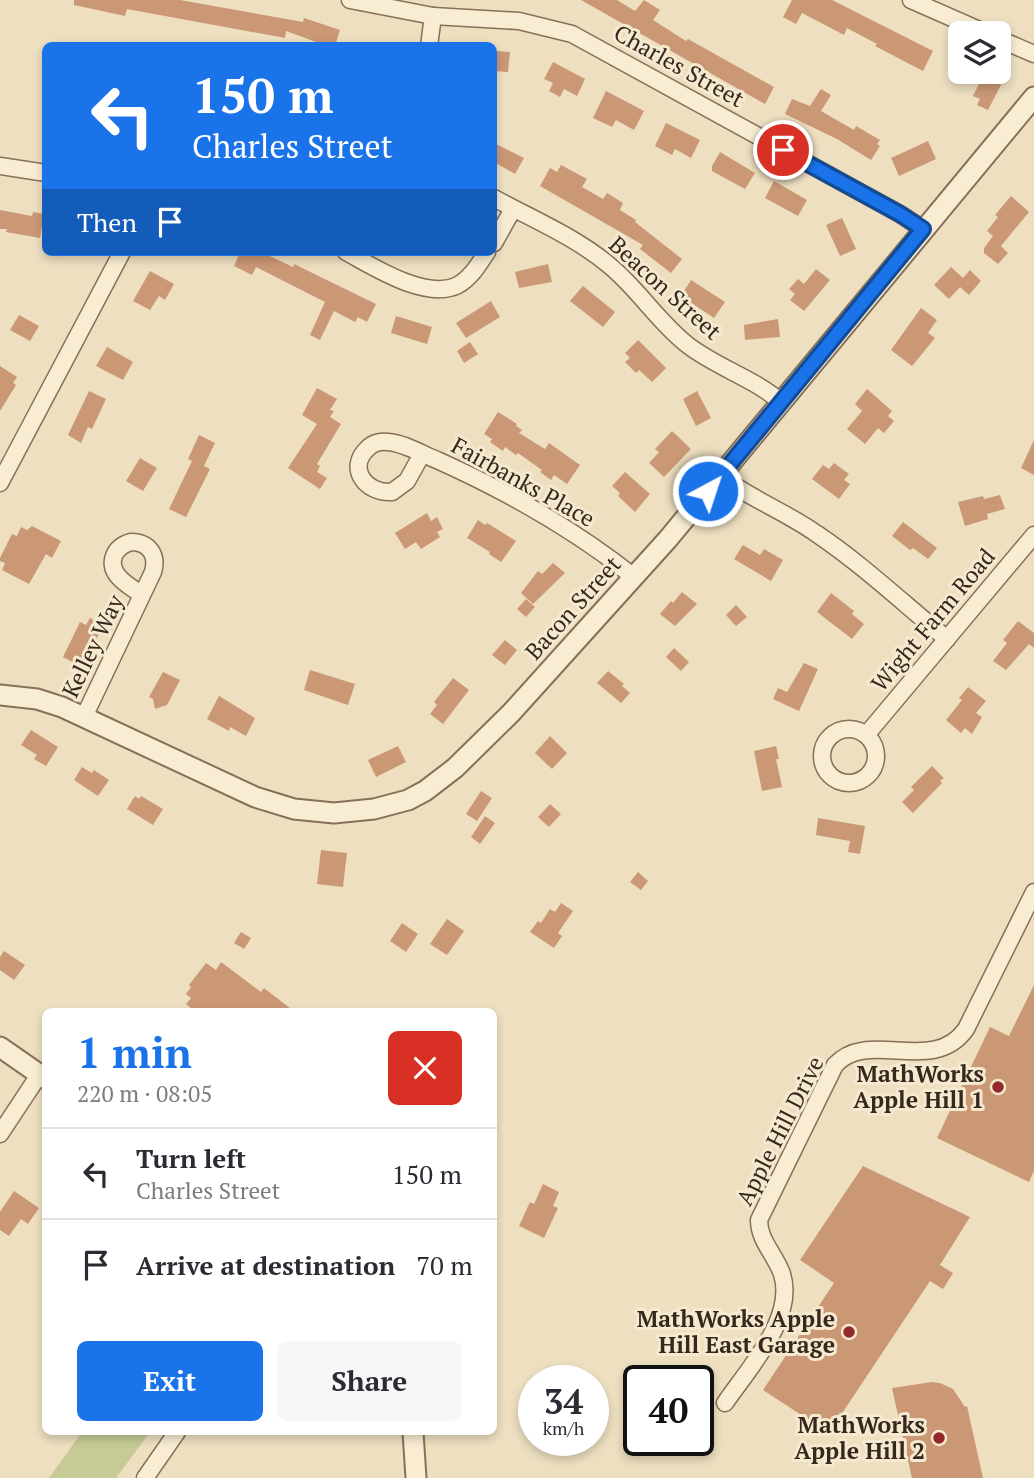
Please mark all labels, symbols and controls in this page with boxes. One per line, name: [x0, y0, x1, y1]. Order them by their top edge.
street label: Charles Street: [609, 17, 750, 114]
map controls: [948, 21, 1011, 84]
button: layers: [948, 21, 1011, 84]
text: 150 m: [192, 62, 334, 127]
icon: left: [77, 70, 168, 161]
pin: [753, 120, 813, 180]
text: Charles Street: [192, 125, 393, 167]
icon: arrive: [764, 131, 802, 169]
icon: arrive: [151, 203, 189, 241]
text: Then: [77, 205, 137, 239]
street label: Beacon Street: [603, 229, 728, 347]
street label: Fairbanks Place: [446, 429, 600, 534]
position arrow: [671, 454, 745, 528]
street label: Wight Farm Road: [864, 541, 1002, 698]
street label: Bacon Street: [518, 549, 628, 666]
street label: Kelley Way: [54, 589, 131, 702]
text: 1 min: [77, 1024, 192, 1080]
button: close: [388, 1031, 462, 1105]
street label: Apple Hill Drive: [729, 1051, 831, 1211]
place label: MathWorks Apple Hill 1: [853, 1058, 984, 1115]
text: 220 m · 08:05: [77, 1078, 212, 1109]
marker: MathWorks Apple Hill 1: [990, 1079, 1006, 1095]
text: Turn left: [136, 1141, 246, 1175]
icon: left: [77, 1155, 115, 1193]
text: 150 m: [392, 1157, 462, 1191]
text: Charles Street: [136, 1175, 280, 1206]
icon: arrive: [77, 1246, 115, 1284]
text: Arrive at destination: [136, 1248, 395, 1282]
text: 70 m: [416, 1248, 473, 1282]
place label: MathWorks Apple Hill East Garage: [637, 1303, 835, 1360]
marker: MathWorks Apple Hill East Garage: [841, 1324, 857, 1340]
button: Exit: [77, 1341, 263, 1421]
button: Share: [277, 1341, 462, 1421]
speed limit sign: 40: [623, 1365, 714, 1456]
text: 34: [544, 1378, 583, 1424]
place label: MathWorks Apple Hill 2: [794, 1409, 925, 1466]
text: km/h: [543, 1416, 584, 1440]
marker: MathWorks Apple Hill 2: [931, 1430, 947, 1446]

